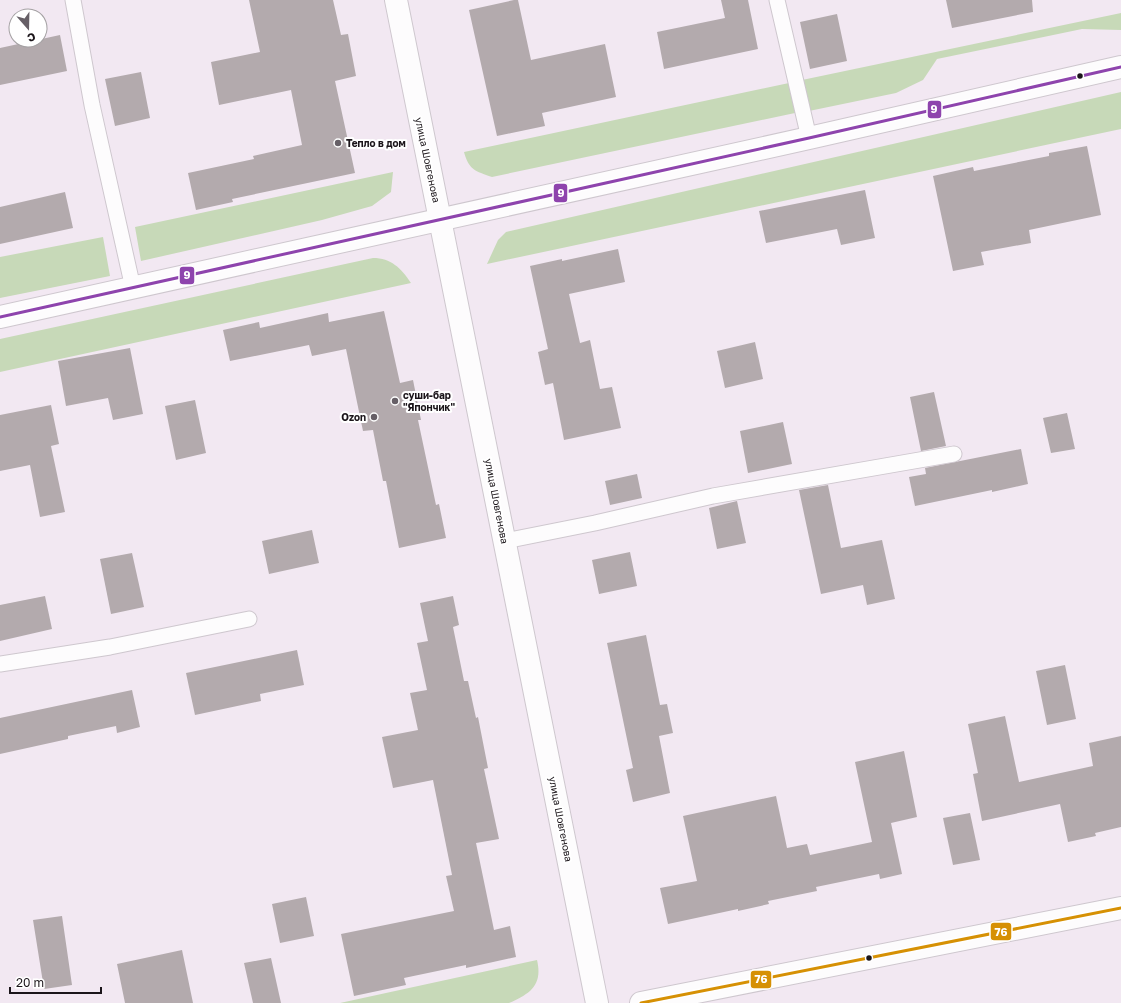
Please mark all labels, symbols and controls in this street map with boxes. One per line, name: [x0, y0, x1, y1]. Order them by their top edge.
north arrow: [8, 8, 48, 48]
text: С: [26, 30, 37, 45]
unlabelled marker: [1075, 71, 1085, 81]
line badge: 9: [927, 100, 942, 119]
text: 9: [931, 102, 938, 115]
street label: улица Шовгенова: [413, 116, 443, 204]
place label: Тепло в дом: [346, 137, 406, 149]
marker: Тепло в дом: [333, 138, 343, 148]
line badge: 9: [553, 183, 568, 203]
text: 9: [558, 186, 565, 199]
line badge: 9: [179, 266, 195, 285]
text: 9: [184, 268, 191, 281]
place label: суши-бар "Япончик": [403, 389, 456, 413]
marker: суши-бар "Япончик": [390, 396, 400, 406]
place label: Ozon: [341, 411, 366, 423]
marker: Ozon: [369, 412, 379, 422]
street label: улица Шовгенова: [483, 457, 511, 545]
street label: улица Шовгенова: [547, 775, 575, 863]
line badge: 76: [990, 922, 1012, 941]
text: 76: [995, 925, 1008, 938]
unlabelled marker: [864, 953, 874, 963]
scale bar: [10, 969, 101, 995]
line badge: 76: [750, 970, 772, 989]
text: 76: [755, 972, 768, 985]
text: 20 m: [16, 975, 44, 990]

